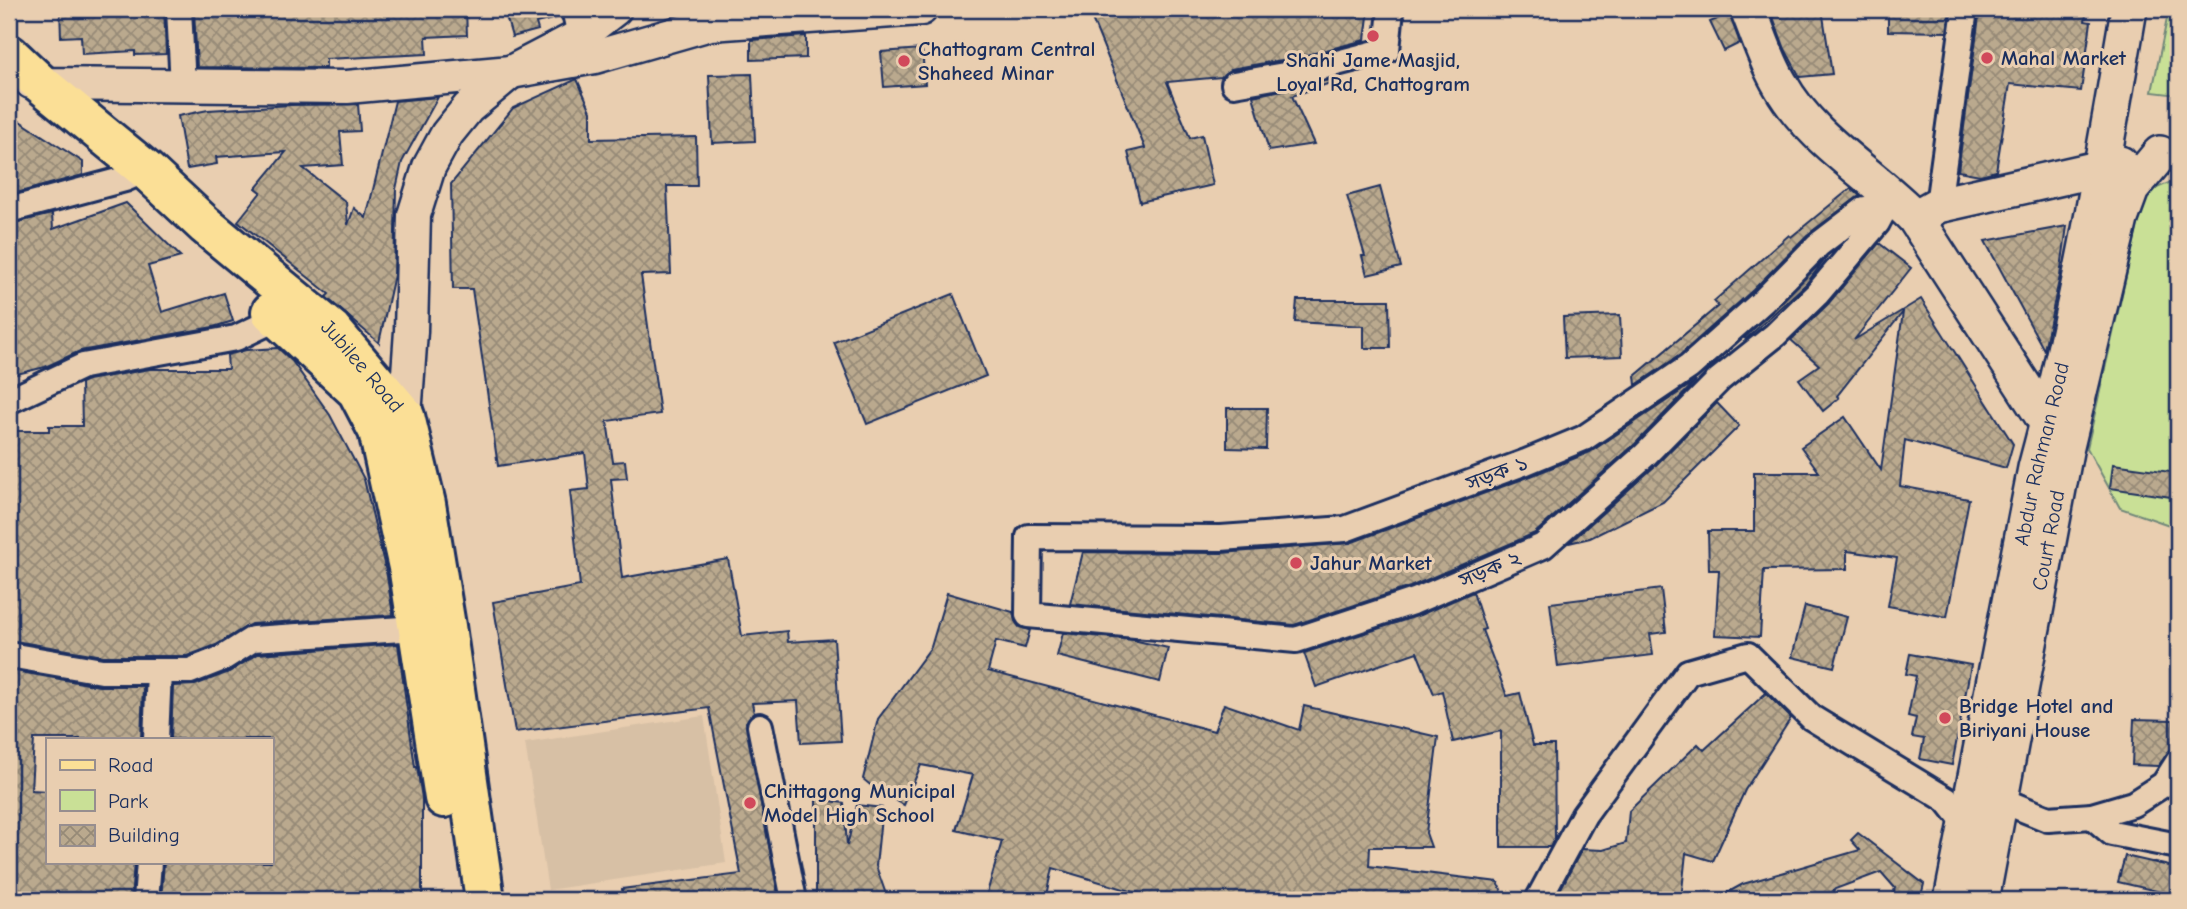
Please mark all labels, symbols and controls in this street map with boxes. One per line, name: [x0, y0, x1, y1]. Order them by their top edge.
marker: Shahi Jame Masjid, Loyal Rd, Chattogram: [1365, 28, 1381, 44]
place label: Chattogram Central Shaheed Minar: [918, 37, 1095, 85]
place label: Mahal Market: [2001, 46, 2127, 70]
place label: Shahi Jame Masjid, Loyal Rd, Chattogram: [1276, 48, 1470, 96]
marker: Mahal Market: [1979, 50, 1995, 66]
marker: Chattogram Central Shaheed Minar: [896, 53, 912, 69]
street label: Jubilee Road: [316, 314, 409, 417]
street label: Abdur Rahman Road: [2009, 360, 2074, 548]
street label: সড়ক ১: [1462, 450, 1531, 496]
street label: Court Road: [2027, 488, 2069, 592]
street label: সড়ক ২: [1455, 545, 1525, 593]
place label: Jahur Market: [1310, 551, 1433, 575]
marker: Jahur Market: [1288, 555, 1304, 571]
place label: Bridge Hotel and Biriyani House: [1959, 694, 2114, 742]
marker: Bridge Hotel and Biriyani House: [1937, 710, 1953, 726]
legend: [46, 738, 273, 864]
text: Road: [108, 753, 153, 777]
place label: Chittagong Municipal Model High School: [764, 779, 955, 827]
text: Park: [108, 789, 148, 813]
marker: Chittagong Municipal Model High School: [742, 795, 758, 811]
text: Building: [108, 823, 180, 847]

